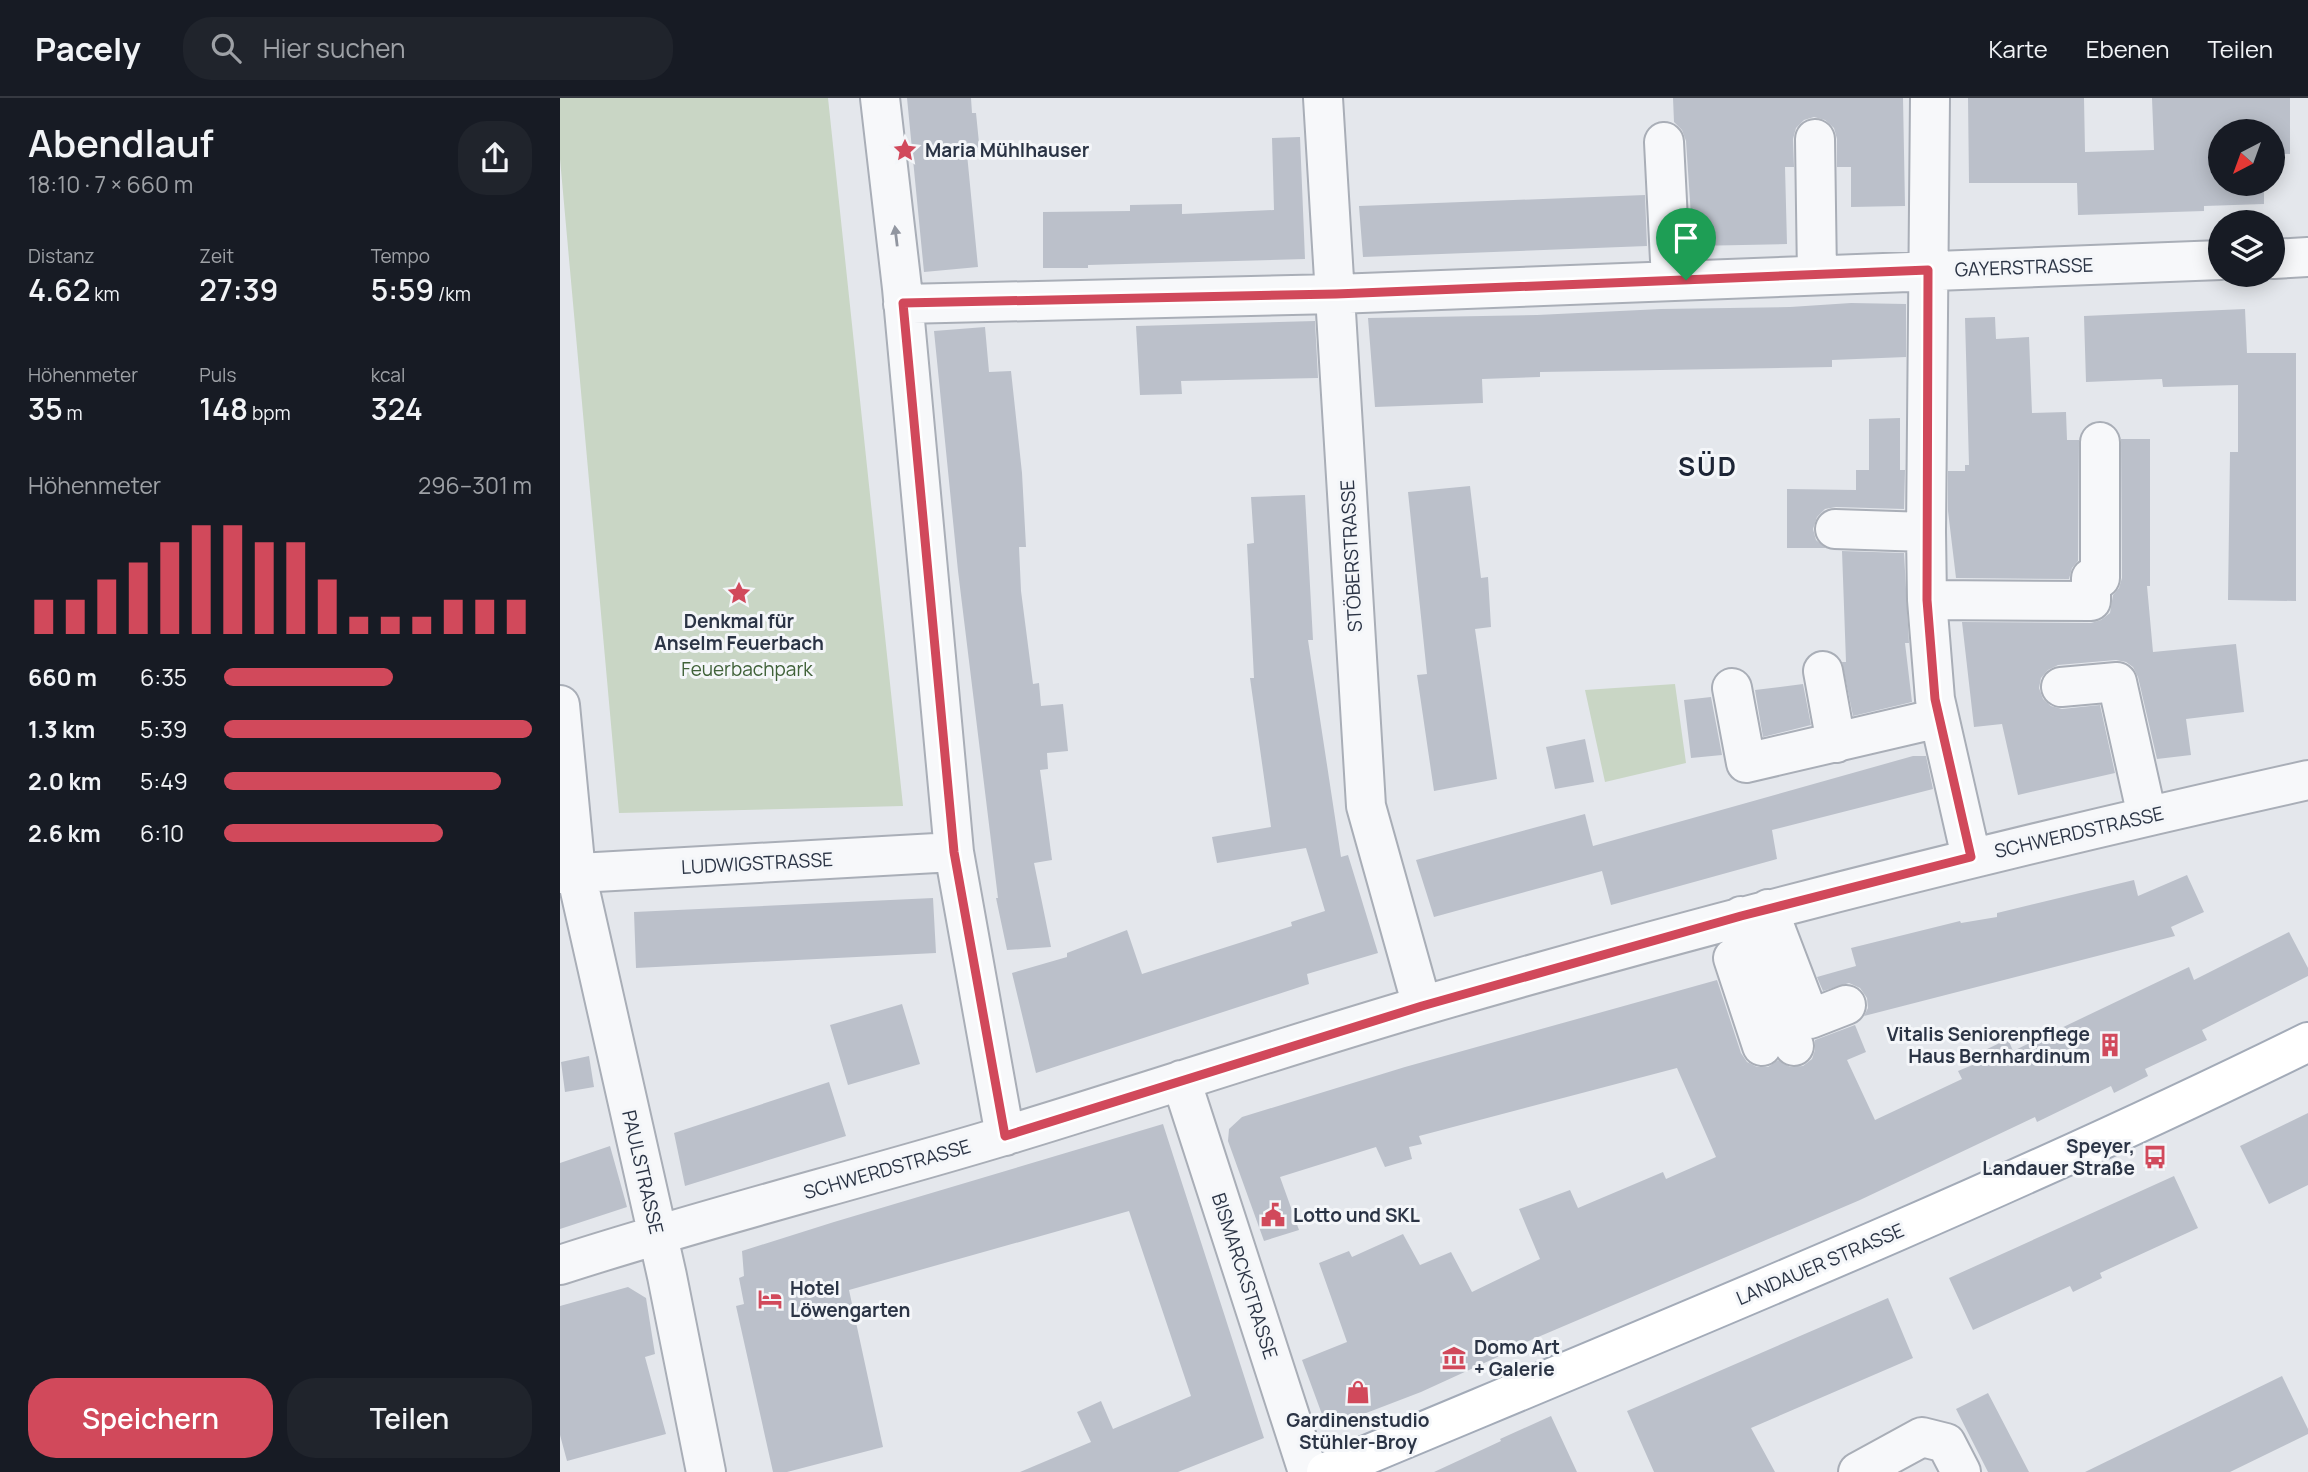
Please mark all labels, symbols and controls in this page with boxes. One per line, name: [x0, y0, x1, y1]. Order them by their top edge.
search box: [183, 17, 673, 80]
text: Pacely: [35, 26, 141, 71]
icon: search: [207, 29, 245, 67]
text: Hier suchen: [263, 30, 406, 66]
text: Karte: [1988, 32, 2048, 65]
text: Ebenen: [2086, 32, 2169, 65]
text: Teilen: [2207, 32, 2273, 65]
text: Abendlauf: [28, 116, 214, 168]
north arrow: [2208, 119, 2286, 196]
map controls: [2208, 119, 2285, 287]
button: share: [458, 121, 532, 195]
place icon: Maria Mühlhauser: [891, 136, 919, 164]
place label: Maria Mühlhauser: [925, 137, 1090, 163]
text: 18:10 · 7 × 660 m: [28, 168, 193, 200]
pin: [1656, 208, 1716, 280]
button: layers: [2208, 210, 2285, 287]
icon: arrive: [1667, 219, 1705, 257]
one-way arrow: [890, 225, 901, 247]
text: Distanz: [28, 243, 95, 269]
text: Zeit: [199, 243, 234, 269]
text: Tempo: [371, 243, 430, 269]
street label: GAYERSTRASSE: [1954, 252, 2094, 282]
text: 4.62: [28, 269, 90, 310]
text: 27:39: [199, 269, 278, 310]
text: 5:59: [371, 269, 434, 310]
text: km: [90, 281, 120, 307]
text: /km: [434, 281, 471, 307]
text: Höhenmeter: [28, 362, 138, 388]
text: Puls: [199, 362, 237, 388]
text: kcal: [371, 362, 405, 388]
text: 35: [28, 388, 63, 429]
text: 148: [199, 388, 248, 429]
text: 324: [371, 388, 423, 429]
text: m: [63, 400, 83, 426]
text: bpm: [248, 400, 291, 426]
district label: SÜD: [1678, 448, 1738, 484]
text: Höhenmeter: [28, 469, 161, 501]
text: 296–301 m: [418, 469, 532, 501]
street label: STÖBERSTRASSE: [1334, 479, 1368, 633]
place icon: Denkmal für Anselm Feuerbach: [725, 579, 753, 607]
place label: Denkmal für Anselm Feuerbach: [654, 608, 824, 656]
park label: Feuerbachpark: [681, 656, 813, 682]
text: 660 m: [28, 661, 97, 693]
text: 6:35: [140, 661, 187, 693]
text: 1.3 km: [28, 713, 95, 745]
text: 5:39: [140, 713, 187, 745]
text: 2.0 km: [28, 765, 101, 797]
text: 5:49: [140, 765, 188, 797]
street label: SCHWERDSTRASSE: [1992, 800, 2166, 864]
text: 2.6 km: [28, 817, 101, 849]
text: 6:10: [140, 817, 184, 849]
street label: LUDWIGSTRASSE: [680, 846, 834, 880]
place label: Vitalis Seniorenpflege Haus Bernhardinum: [1887, 1021, 2090, 1069]
building icon: Vitalis Seniorenpflege Haus Bernhardinum: [2096, 1031, 2124, 1059]
street label: PAULSTRASSE: [616, 1107, 670, 1237]
street label: SCHWERDSTRASSE: [800, 1133, 974, 1205]
place label: Speyer, Landauer Straße: [1982, 1133, 2135, 1181]
bus stop icon: Speyer, Landauer Straße: [2141, 1143, 2169, 1171]
street label: BISMARCKSTRASSE: [1206, 1190, 1284, 1362]
public building icon: Lotto und SKL: [1259, 1201, 1287, 1229]
place label: Lotto und SKL: [1293, 1202, 1420, 1228]
street label: LANDAUER STRASSE: [1732, 1217, 1908, 1311]
place label: Hotel Löwengarten: [790, 1275, 910, 1323]
hotel icon: Hotel Löwengarten: [756, 1285, 784, 1313]
place label: Domo Art + Galerie: [1474, 1334, 1560, 1382]
museum icon: Domo Art + Galerie: [1440, 1344, 1468, 1372]
button: Speichern: [28, 1378, 273, 1458]
button: Teilen: [287, 1378, 532, 1458]
shop icon: Gardinenstudio Stühler-Broy: [1344, 1378, 1372, 1406]
place label: Gardinenstudio Stühler-Broy: [1286, 1407, 1430, 1455]

